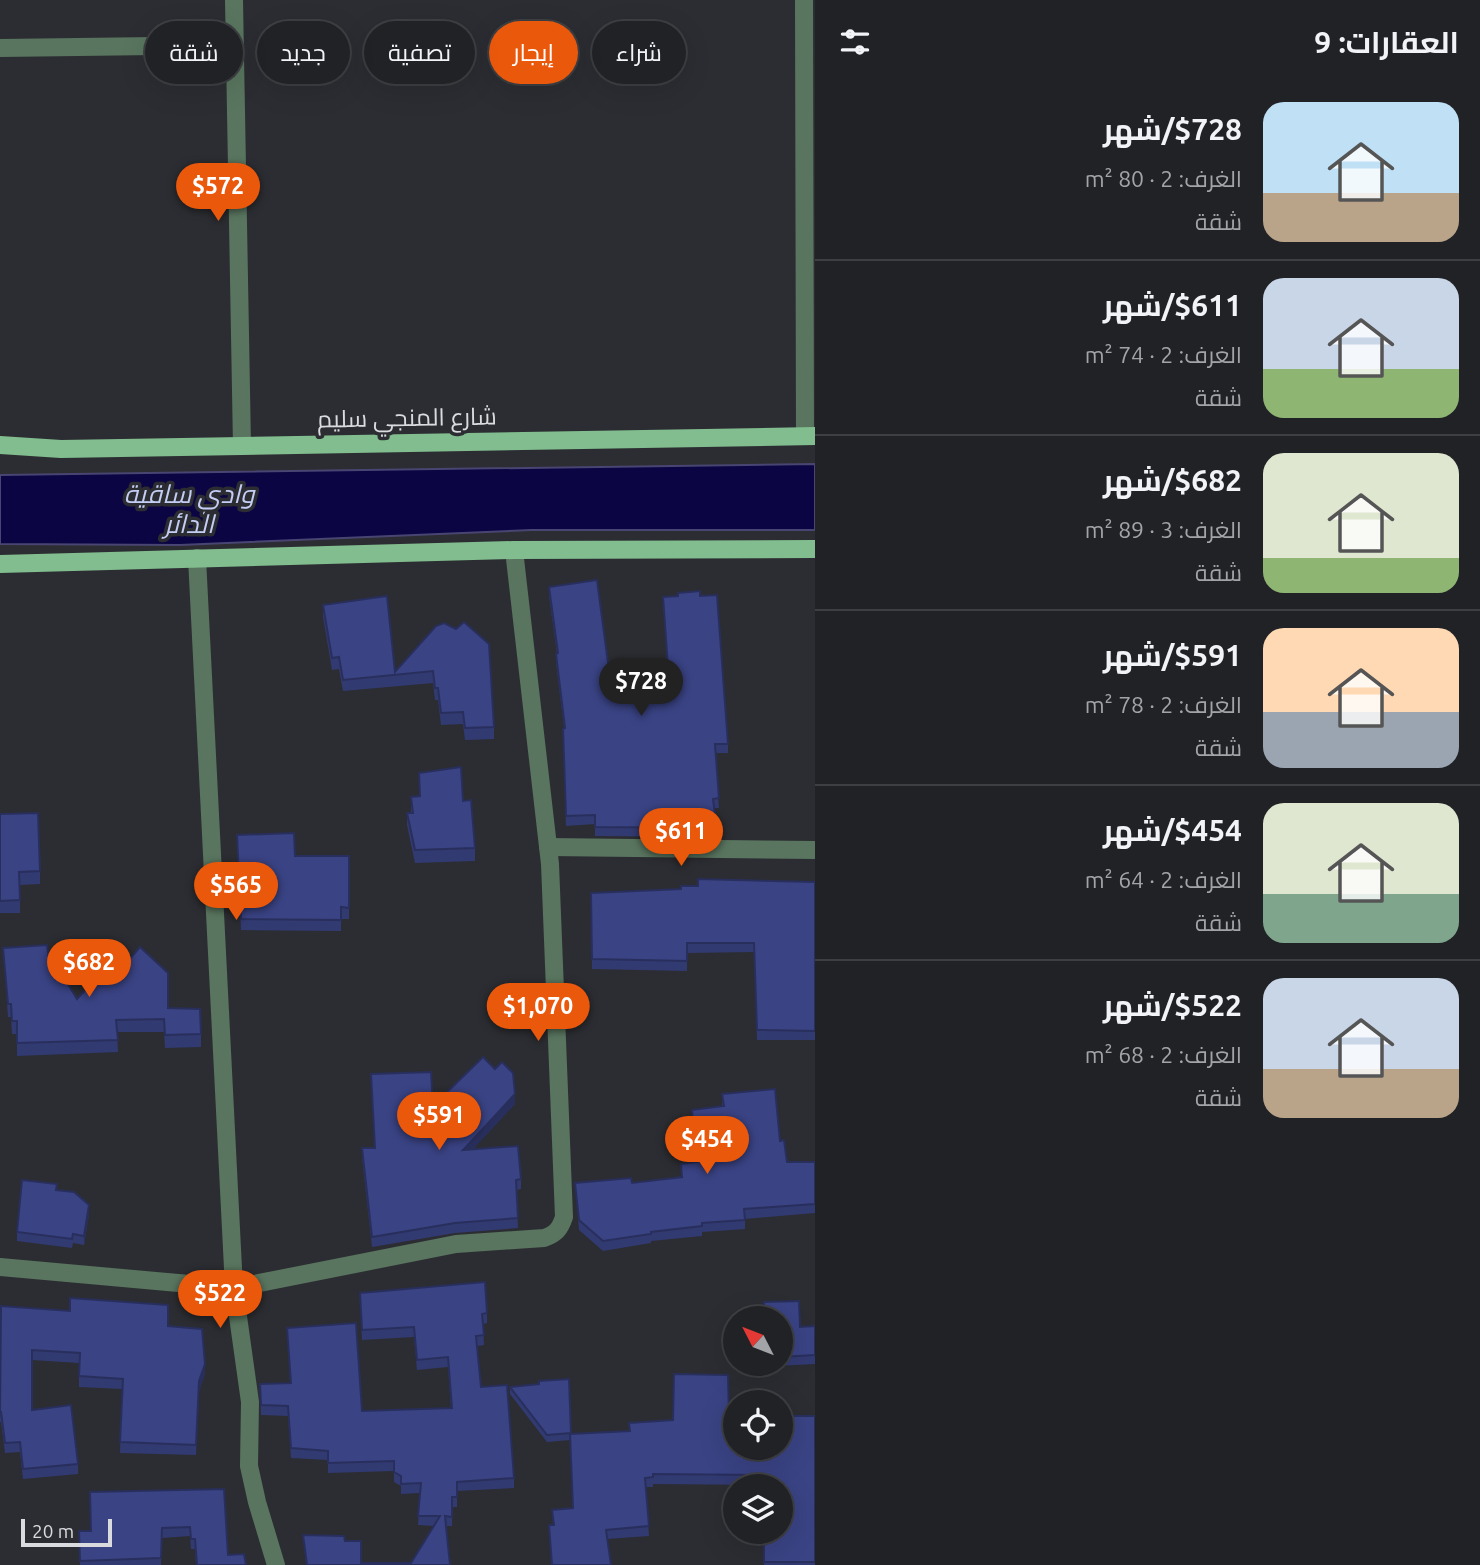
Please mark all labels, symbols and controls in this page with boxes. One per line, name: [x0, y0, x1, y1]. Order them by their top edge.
chip: شقة: [145, 21, 243, 84]
chip: جديد: [257, 21, 350, 84]
chip: تصفية: [364, 21, 475, 84]
chip: إيجار: [489, 21, 578, 84]
chip: شراء: [592, 21, 686, 84]
icon: filters: [836, 23, 874, 61]
text: العقارات: 9: [1314, 25, 1459, 59]
text: $728/شهر: [1103, 112, 1242, 146]
icon: home: [1319, 130, 1403, 214]
pin: $572: [177, 164, 259, 223]
text: الغرف: 2 · 80 m²: [1085, 166, 1242, 191]
text: $572: [192, 173, 244, 198]
text: شقة: [1195, 209, 1242, 234]
text: $611/شهر: [1103, 288, 1242, 322]
icon: home: [1319, 306, 1403, 390]
text: الغرف: 2 · 74 m²: [1085, 342, 1242, 367]
text: شقة: [1195, 385, 1242, 410]
street label: شارع المنجي سليم: [317, 402, 497, 439]
text: $682/شهر: [1103, 463, 1242, 497]
water label: وادي ساقية الدائر: [124, 479, 256, 539]
icon: home: [1319, 481, 1403, 565]
text: الغرف: 3 · 89 m²: [1085, 517, 1242, 542]
text: شقة: [1195, 560, 1242, 585]
text: $591/شهر: [1103, 638, 1242, 672]
icon: home: [1319, 656, 1403, 740]
pin: $728: [600, 658, 682, 718]
text: $728: [615, 668, 667, 693]
text: الغرف: 2 · 78 m²: [1085, 692, 1242, 717]
text: شقة: [1195, 735, 1242, 760]
pin: $611: [640, 808, 722, 868]
text: $454/شهر: [1103, 813, 1242, 847]
text: $611: [655, 818, 707, 843]
icon: home: [1319, 831, 1403, 915]
pin: $565: [195, 862, 277, 922]
text: الغرف: 2 · 64 m²: [1085, 867, 1242, 892]
text: $565: [210, 872, 262, 897]
text: شقة: [1195, 910, 1242, 935]
pin: $682: [48, 940, 130, 999]
text: $682: [63, 949, 115, 974]
pin: $1,070: [481, 984, 595, 1043]
text: $522/شهر: [1103, 988, 1242, 1022]
text: $1,070: [503, 993, 573, 1018]
icon: home: [1319, 1006, 1403, 1090]
text: الغرف: 2 · 68 m²: [1085, 1042, 1242, 1067]
text: شقة: [1195, 1085, 1242, 1110]
pin: $591: [398, 1092, 480, 1152]
text: $591: [413, 1102, 465, 1127]
pin: $454: [666, 1116, 748, 1176]
text: $454: [681, 1126, 733, 1151]
pin: $522: [179, 1270, 261, 1330]
text: $522: [194, 1280, 246, 1305]
north arrow: [723, 1306, 793, 1376]
map controls: [723, 1306, 793, 1544]
button: locate: [723, 1390, 793, 1460]
button: layers: [723, 1474, 793, 1544]
scale bar: [21, 1516, 112, 1548]
text: 20 m: [32, 1520, 74, 1542]

